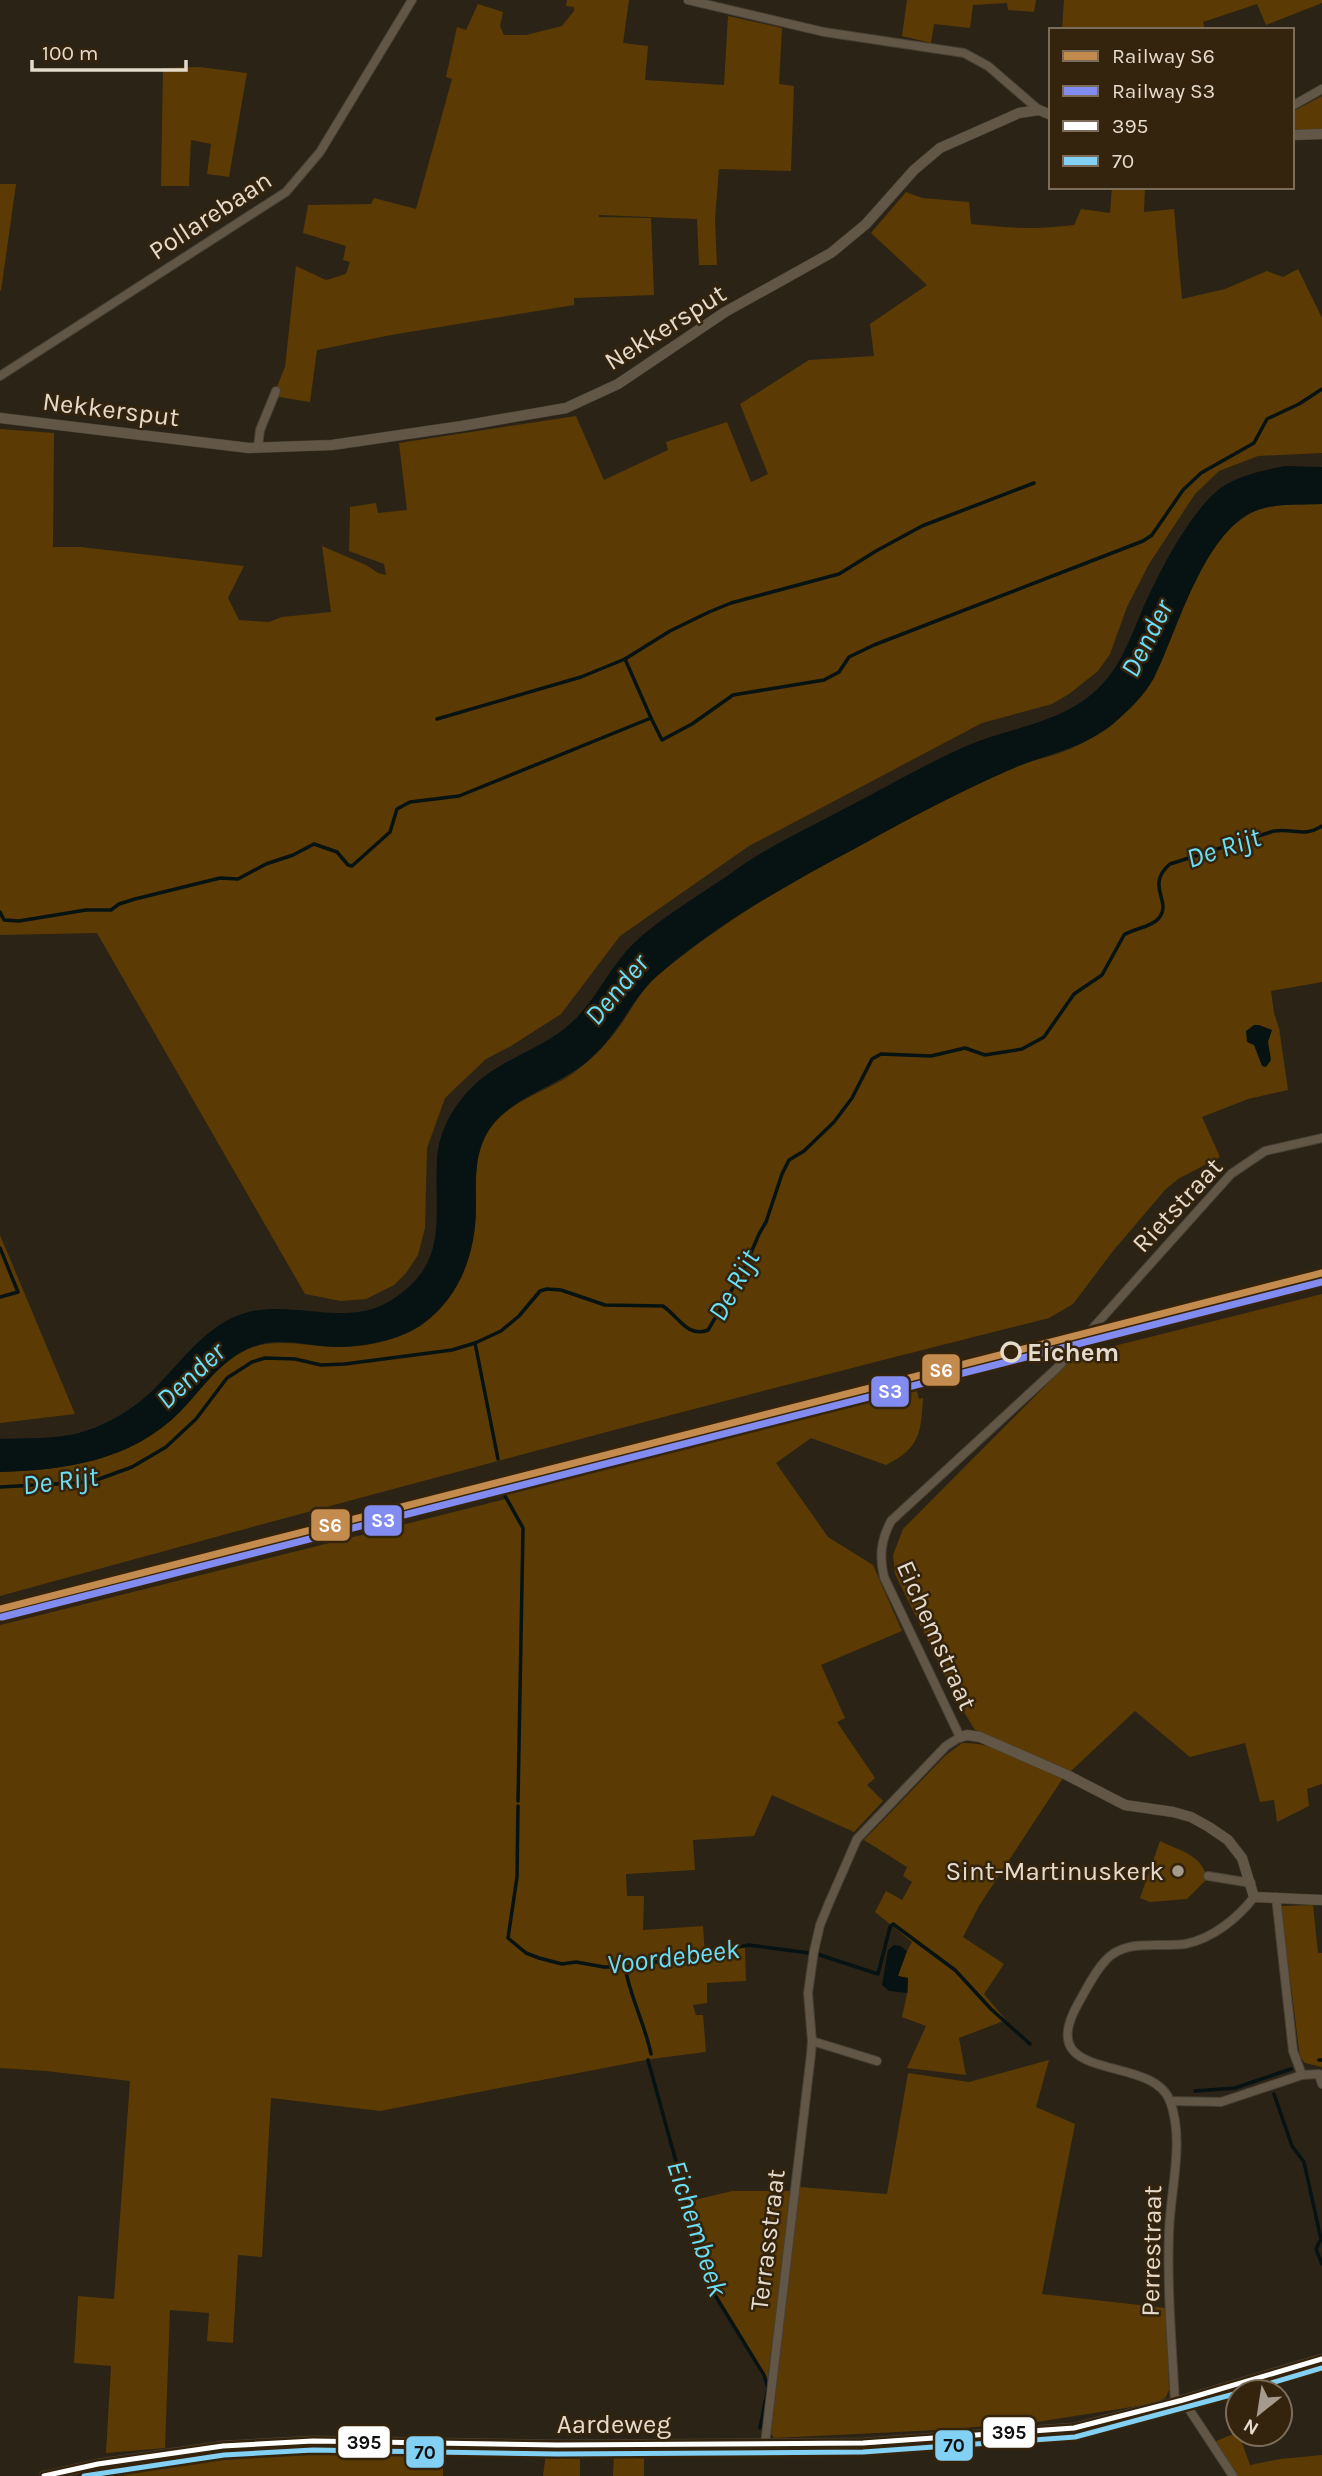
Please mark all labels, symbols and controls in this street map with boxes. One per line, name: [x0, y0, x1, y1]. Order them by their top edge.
scale bar: [32, 28, 186, 72]
legend: [1049, 28, 1294, 189]
text: 100 m: [42, 41, 99, 65]
text: Railway S6: [1112, 44, 1215, 68]
text: Railway S3: [1112, 79, 1215, 103]
text: 395: [1112, 114, 1148, 138]
text: 70: [1112, 149, 1134, 173]
street label: Pollarebaan: [143, 164, 277, 267]
street label: Nekkersput: [599, 278, 732, 377]
street label: Nekkersput: [41, 386, 181, 433]
water label: Dender: [1113, 593, 1180, 682]
water label: De Rijt: [1182, 820, 1265, 875]
water label: Dender: [577, 946, 656, 1031]
street label: Rietstraat: [1126, 1151, 1229, 1259]
water label: De Rijt: [701, 1244, 767, 1326]
water label: Dender: [149, 1334, 233, 1416]
place label: Eichem: [1027, 1337, 1119, 1368]
marker: Eichem: [1001, 1342, 1021, 1362]
line badge: S6: [921, 1353, 961, 1387]
text: S6: [929, 1360, 953, 1382]
line badge: S3: [870, 1375, 910, 1408]
text: S3: [878, 1381, 902, 1403]
water label: De Rijt: [20, 1459, 100, 1502]
line badge: S3: [363, 1504, 403, 1537]
line badge: S6: [310, 1508, 351, 1542]
text: S3: [371, 1510, 395, 1532]
text: S6: [318, 1515, 342, 1537]
street label: Eichemstraat: [890, 1556, 983, 1715]
place label: Sint-Martinuskerk: [946, 1856, 1164, 1887]
marker: Sint-Martinuskerk: [1170, 1863, 1186, 1879]
water label: Voordebeek: [605, 1932, 742, 1981]
water label: Eichembeek: [660, 2156, 735, 2301]
street label: Terrasstraat: [743, 2167, 792, 2313]
street label: Perrestraat: [1135, 2185, 1168, 2317]
north arrow: [1224, 2378, 1294, 2448]
street label: Aardeweg: [557, 2409, 671, 2440]
text: N: [1240, 2414, 1262, 2440]
line badge: 395: [982, 2416, 1036, 2449]
text: 395: [992, 2422, 1026, 2444]
line badge: 395: [337, 2425, 391, 2459]
line badge: 70: [934, 2429, 974, 2462]
text: 395: [347, 2432, 381, 2454]
line badge: 70: [405, 2435, 445, 2469]
text: 70: [943, 2435, 965, 2457]
text: 70: [414, 2442, 436, 2464]

